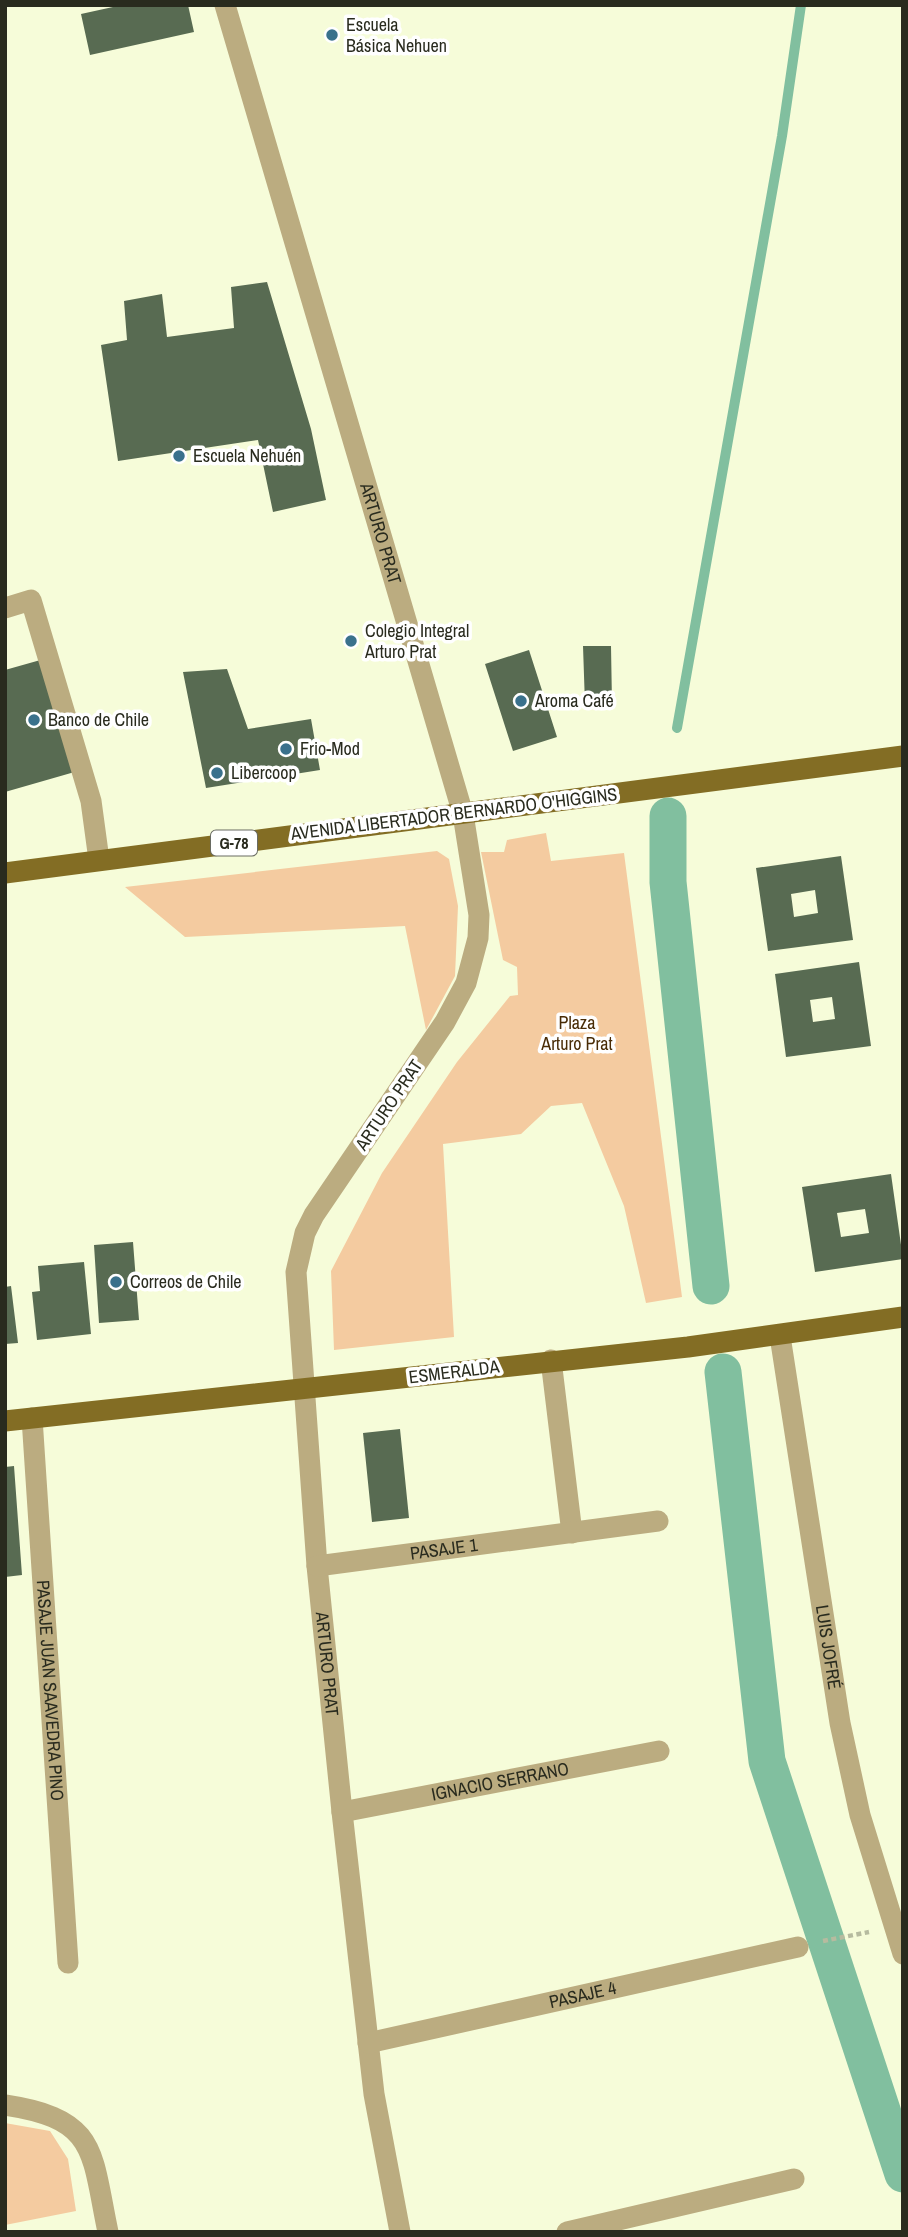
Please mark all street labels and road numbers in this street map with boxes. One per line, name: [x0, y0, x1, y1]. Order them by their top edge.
street label: ARTURO PRAT: [354, 479, 408, 587]
street label: AVENIDA LIBERTADOR BERNARDO O'HIGGINS: [288, 781, 619, 846]
road number: G-78: [211, 830, 257, 856]
street label: ARTURO PRAT: [348, 1054, 428, 1156]
street label: ESMERALDA: [407, 1354, 501, 1389]
street label: PASAJE 1: [409, 1532, 480, 1566]
street label: PASAJE JUAN SAAVEDRA PINO: [31, 1579, 70, 1802]
street label: LUIS JOFRÉ: [810, 1603, 848, 1691]
street label: ARTURO PRAT: [310, 1610, 345, 1717]
street label: IGNACIO SERRANO: [429, 1756, 571, 1807]
street label: PASAJE 4: [547, 1975, 618, 2014]

